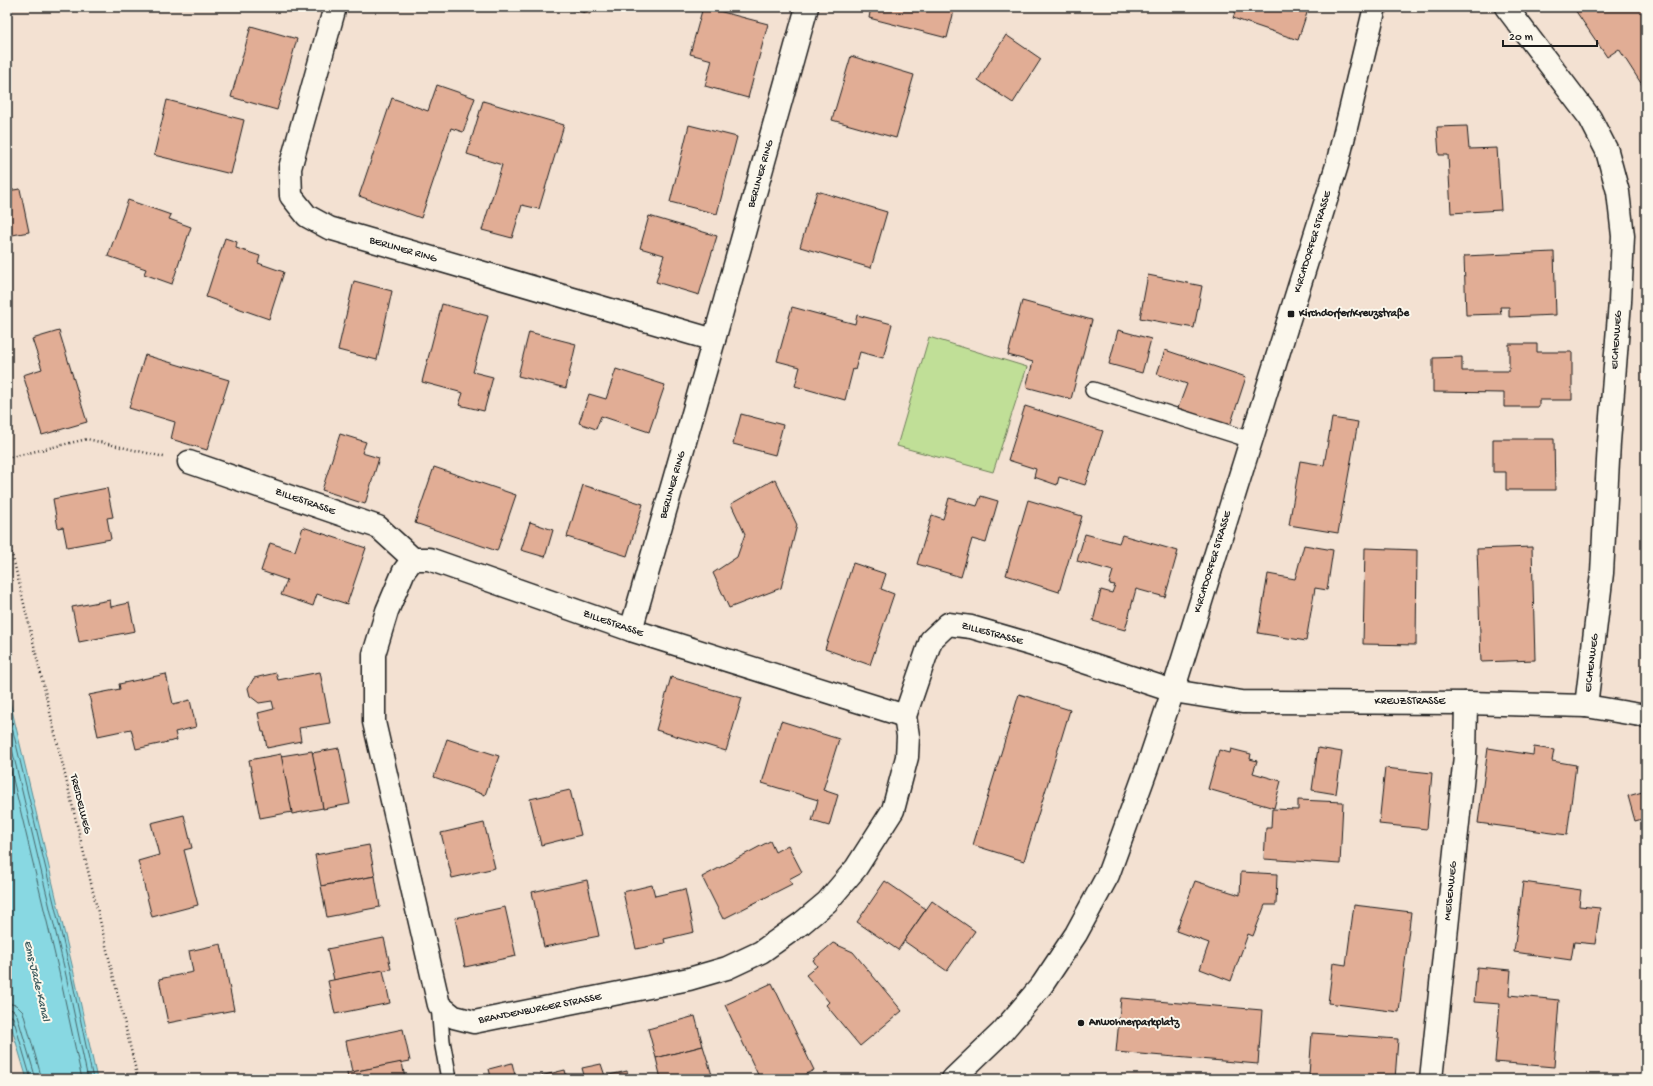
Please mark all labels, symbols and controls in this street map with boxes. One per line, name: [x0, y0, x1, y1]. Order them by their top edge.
scale bar: [1503, 22, 1597, 48]
text: 20 m: [1509, 31, 1534, 45]
street label: BERLINER RING: [745, 138, 777, 210]
street label: KIRCHDORFER STRASSE: [1292, 189, 1335, 294]
street label: BERLINER RING: [367, 234, 439, 266]
place label: Kirchdorfer/Kreuzstraße: [1298, 307, 1410, 320]
marker: Kirchdorfer/Kreuzstraße: [1286, 309, 1296, 319]
street label: EICHENWEG: [1609, 309, 1625, 370]
street label: BERLINER RING: [657, 449, 689, 521]
street label: ZILLESTRASSE: [273, 486, 338, 518]
street label: KIRCHDORFER STRASSE: [1192, 509, 1235, 614]
street label: ZILLESTRASSE: [581, 608, 646, 640]
street label: ZILLESTRASSE: [960, 620, 1025, 648]
street label: EICHENWEG: [1582, 632, 1602, 693]
street label: KREUZSTRASSE: [1375, 696, 1447, 708]
street label: TREIDELWEG: [67, 772, 93, 836]
street label: MEISENWEG: [1442, 860, 1460, 921]
water label: Ems-Jade-Kanal: [20, 939, 52, 1024]
street label: BRANDENBURGER STRASSE: [477, 991, 604, 1027]
place label: Anwohnerparkplatz: [1088, 1016, 1180, 1029]
marker: Anwohnerparkplatz: [1076, 1018, 1086, 1028]

